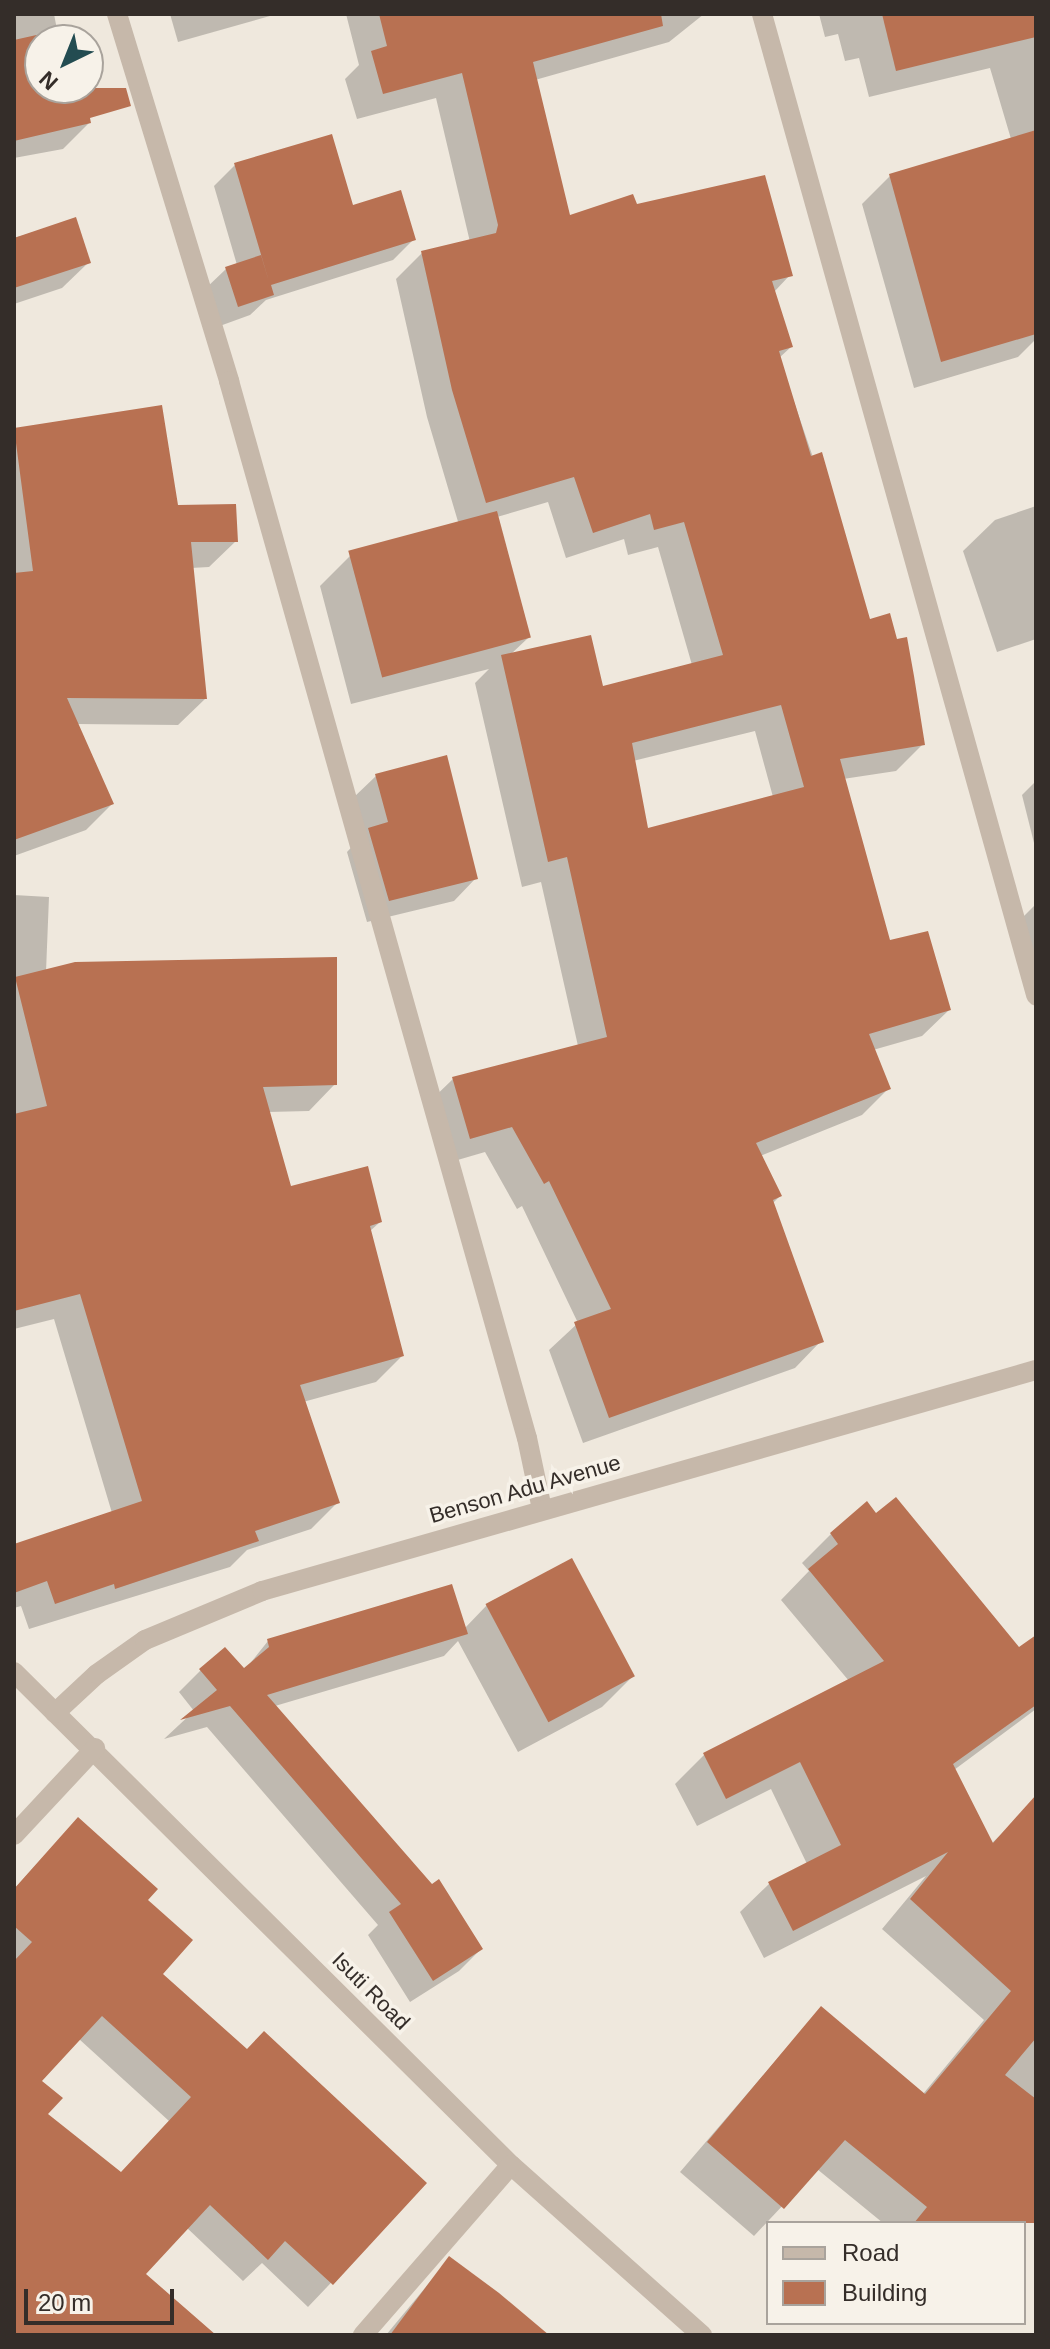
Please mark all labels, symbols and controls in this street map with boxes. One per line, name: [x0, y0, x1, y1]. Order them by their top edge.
north arrow: [24, 24, 104, 104]
text: N: [34, 66, 63, 95]
street label: Benson Adu Avenue: [425, 1449, 625, 1529]
street label: Isuti Road: [327, 1947, 415, 2035]
legend: [766, 2221, 1026, 2325]
text: Road: [842, 2239, 899, 2266]
scale bar: [28, 2273, 178, 2323]
text: Building: [842, 2279, 927, 2306]
text: 20 m: [38, 2289, 91, 2316]

